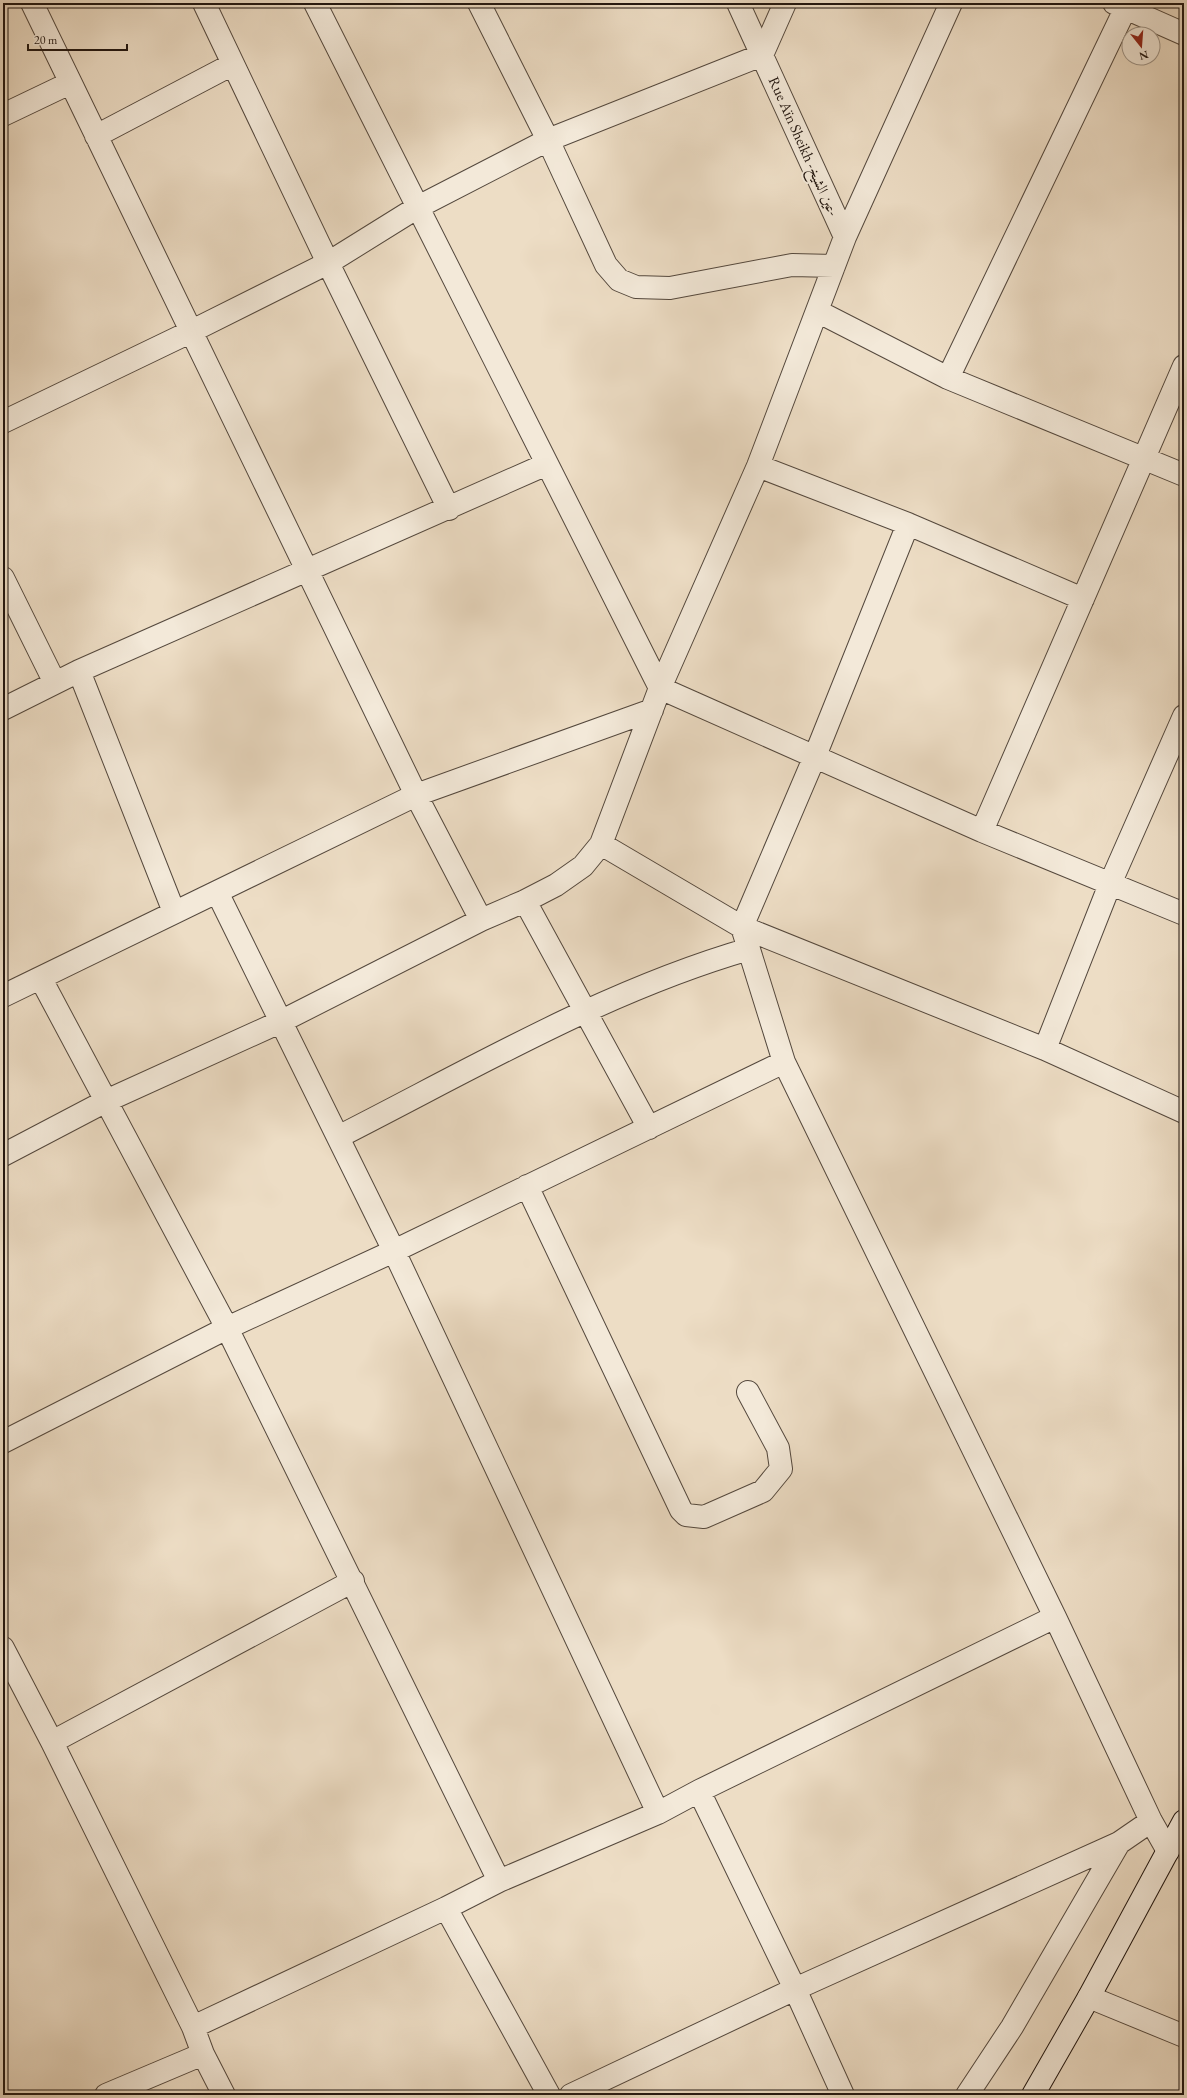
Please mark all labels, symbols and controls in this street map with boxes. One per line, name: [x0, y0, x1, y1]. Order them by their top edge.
scale bar: [28, 26, 127, 52]
north arrow: [1121, 26, 1161, 66]
text: 20 m: [34, 32, 58, 48]
text: N: [1138, 48, 1150, 64]
street label: Rue Aïn Sheikh -عين الشيخ-: [760, 73, 843, 221]

